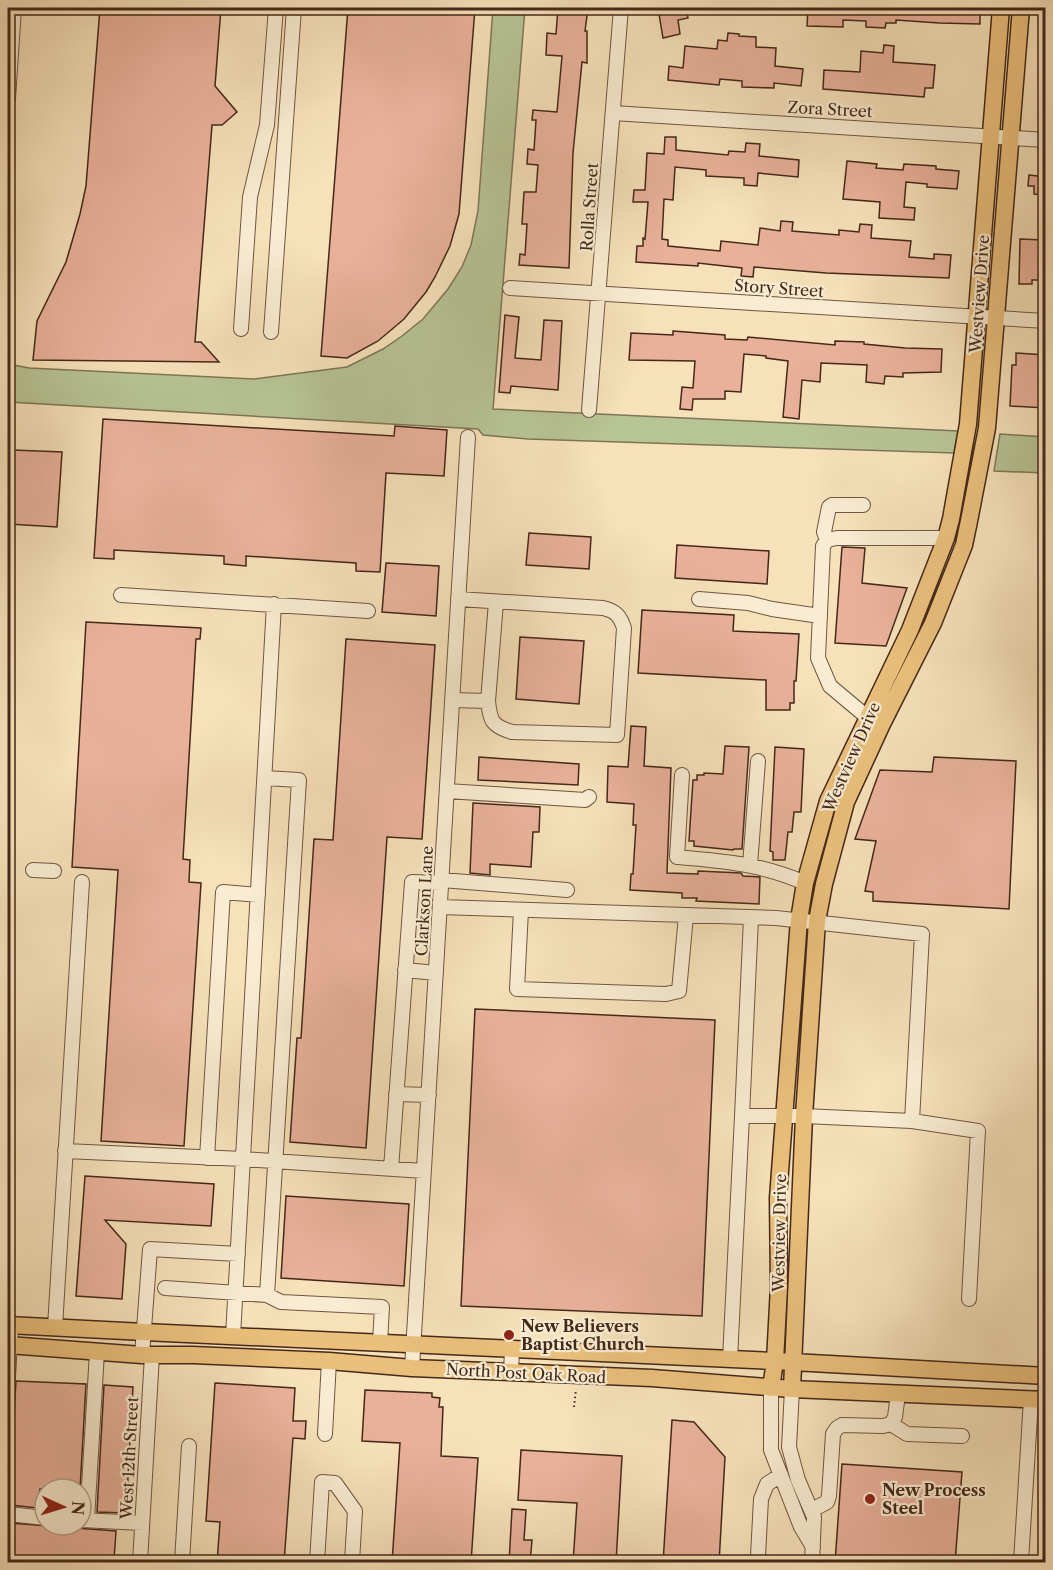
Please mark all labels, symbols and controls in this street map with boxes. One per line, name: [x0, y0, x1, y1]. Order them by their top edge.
street label: Zora Street: [787, 97, 873, 121]
street label: Rolla Street: [576, 162, 602, 252]
street label: Westview Drive: [965, 234, 993, 355]
street label: Story Street: [734, 275, 825, 301]
street label: Westview Drive: [817, 699, 884, 816]
street label: Clarkson Lane: [411, 845, 437, 957]
street label: Westview Drive: [768, 1174, 790, 1293]
place label: New Believers Baptist Church: [521, 1316, 645, 1354]
marker: New Believers Baptist Church: [502, 1328, 516, 1342]
street label: North Post Oak Road: [445, 1359, 607, 1387]
street label: West 12th Street: [116, 1396, 142, 1521]
north arrow: [33, 1477, 93, 1537]
place label: New Process Steel: [882, 1480, 986, 1518]
marker: New Process Steel: [863, 1492, 877, 1506]
text: N: [67, 1500, 88, 1516]

